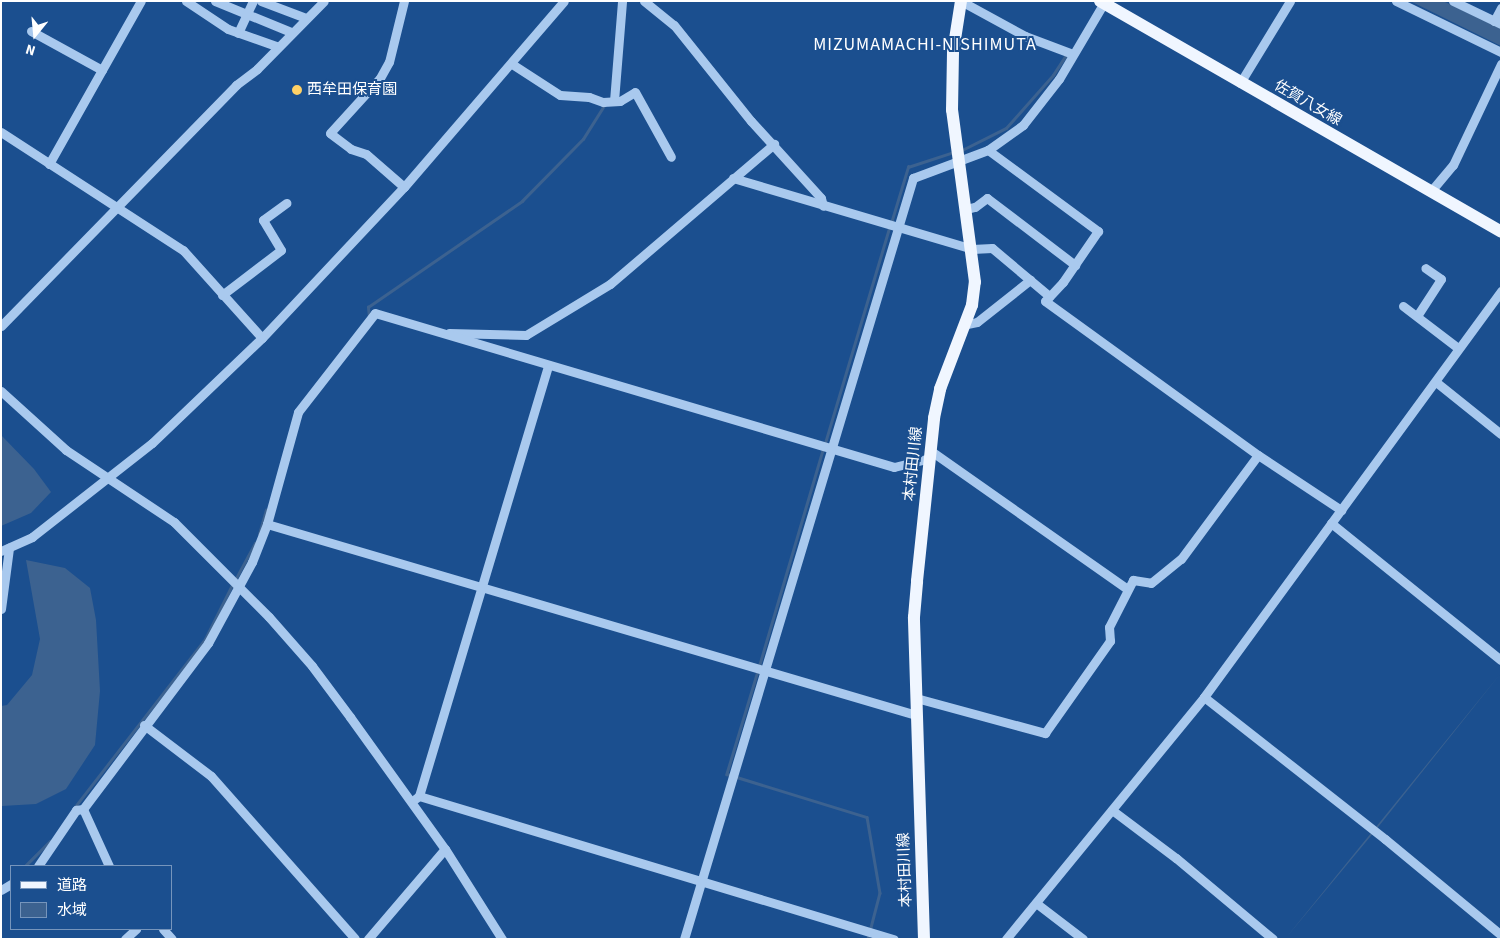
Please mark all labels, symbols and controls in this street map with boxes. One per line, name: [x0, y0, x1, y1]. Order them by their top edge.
north arrow: [10, 10, 60, 60]
district label: MIZUMAMACHI-NISHIMUTA: [811, 34, 1039, 56]
text: N: [23, 38, 38, 60]
street label: 佐賀八女線: [1271, 76, 1345, 130]
place label: 西牟田保育園: [307, 81, 397, 99]
marker: 西牟田保育園: [291, 84, 303, 96]
street label: 本村田川線: [900, 426, 926, 502]
street label: 本村田川線: [895, 832, 915, 908]
legend: [10, 865, 172, 930]
text: 道路: [57, 875, 87, 896]
text: 水域: [57, 900, 87, 921]

